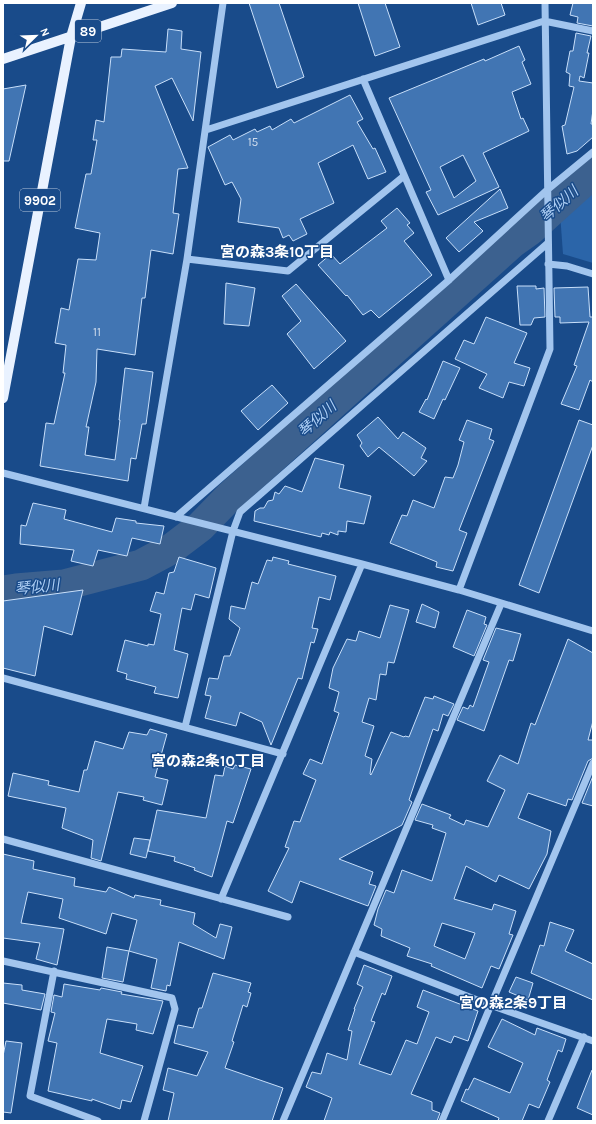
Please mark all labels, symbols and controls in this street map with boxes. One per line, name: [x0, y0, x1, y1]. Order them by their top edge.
north arrow: [16, 16, 56, 56]
road number: 89: [75, 20, 101, 42]
text: N: [37, 26, 52, 38]
house number: 15: [248, 135, 259, 149]
water label: 琴似川: [536, 181, 583, 226]
road number: 9902: [20, 189, 60, 211]
district label: 宮の森3条10丁目: [220, 243, 334, 261]
house number: 11: [93, 325, 101, 339]
water label: 琴似川: [294, 396, 341, 441]
water label: 琴似川: [14, 575, 62, 598]
district label: 宮の森2条10丁目: [151, 752, 265, 770]
district label: 宮の森2条9丁目: [459, 994, 567, 1012]

